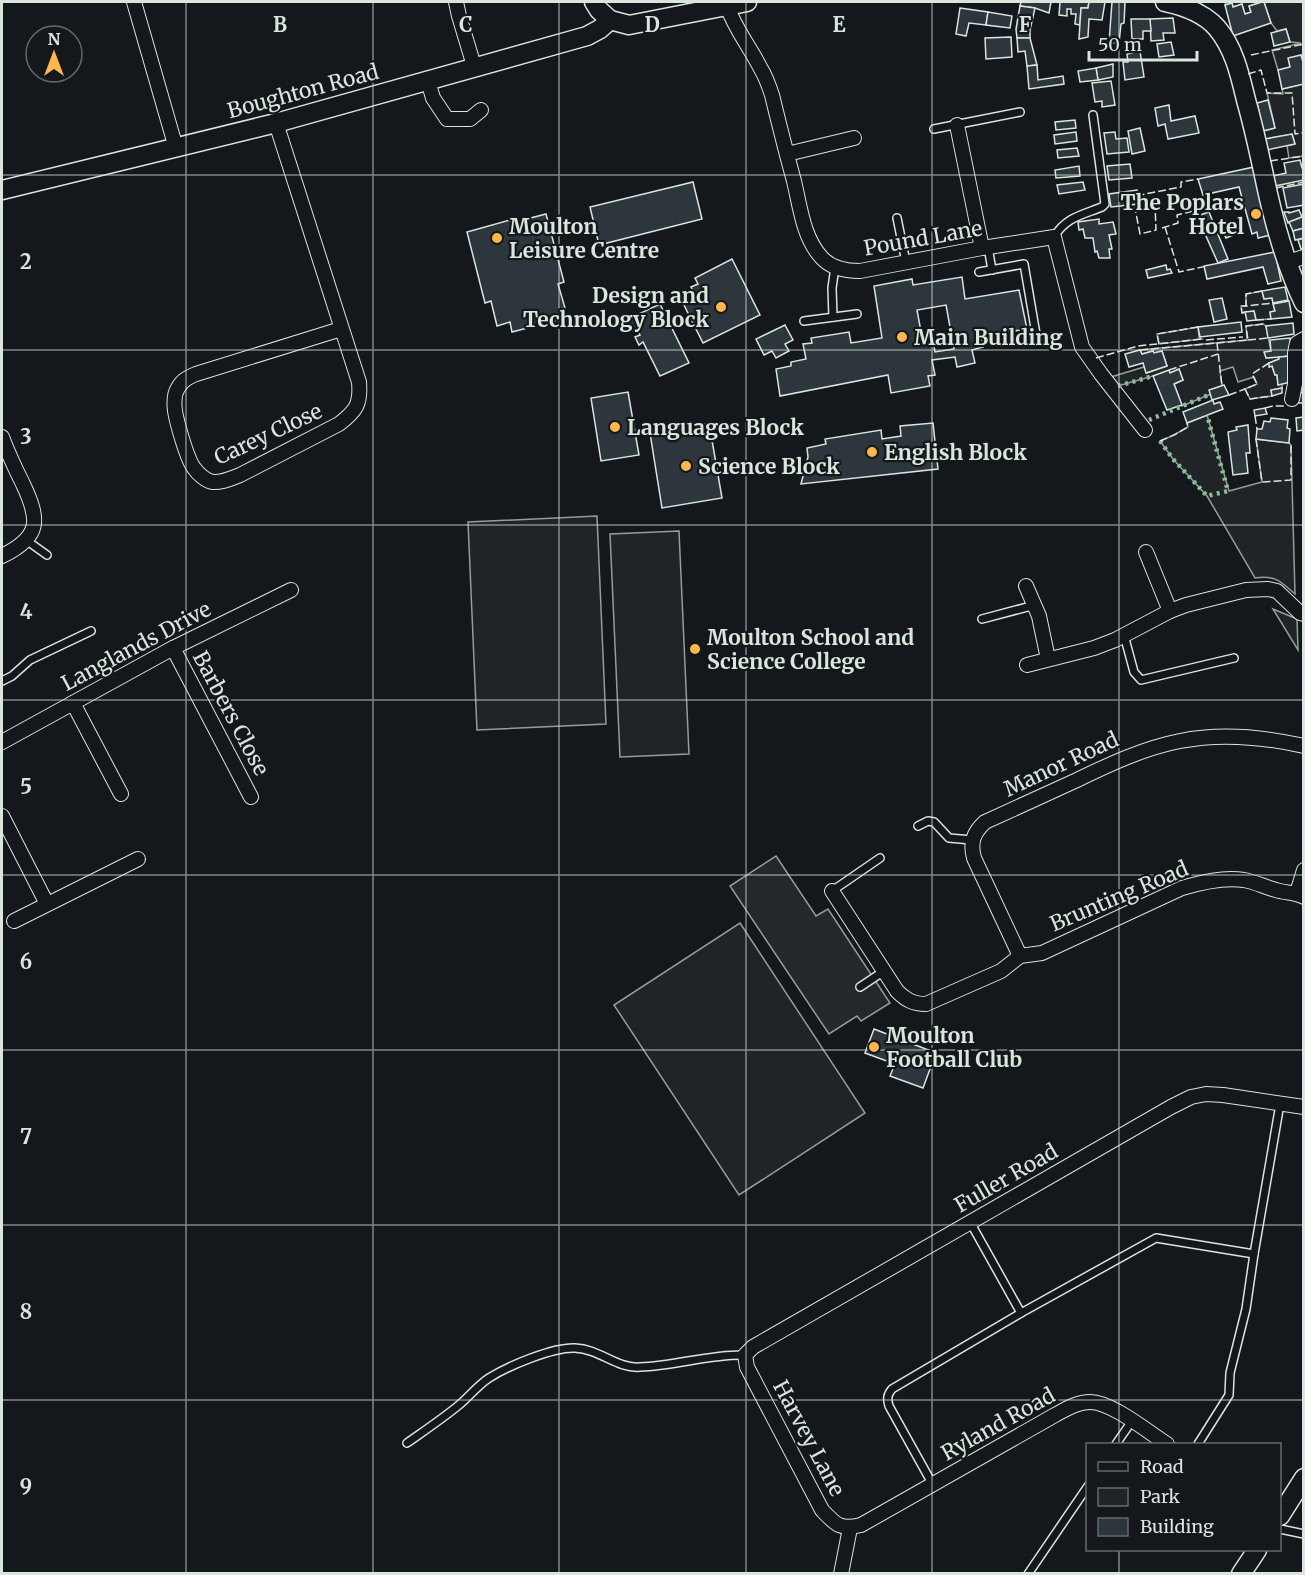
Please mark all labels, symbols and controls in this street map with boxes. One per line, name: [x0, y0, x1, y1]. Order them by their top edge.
text: B: [273, 12, 287, 37]
text: C: [459, 12, 473, 37]
text: D: [644, 12, 660, 37]
text: E: [832, 12, 846, 37]
text: F: [1019, 12, 1032, 37]
north arrow: [24, 24, 84, 84]
scale bar: [1089, 24, 1197, 62]
text: N: [48, 29, 61, 49]
text: 50 m: [1098, 33, 1142, 56]
street label: Boughton Road: [224, 58, 382, 124]
place label: The Poplars Hotel: [1121, 189, 1244, 240]
marker: The Poplars Hotel: [1249, 207, 1263, 221]
place label: Moulton Leisure Centre: [509, 213, 659, 264]
street label: Pound Lane: [862, 214, 984, 262]
marker: Moulton Leisure Centre: [490, 231, 504, 245]
text: 2: [20, 249, 32, 274]
place label: Design and Technology Block: [523, 282, 709, 333]
marker: Design and Technology Block: [714, 300, 728, 314]
place label: Main Building: [914, 324, 1063, 351]
marker: Main Building: [895, 330, 909, 344]
street label: Carey Close: [210, 397, 326, 471]
place label: Languages Block: [627, 414, 804, 441]
marker: Languages Block: [608, 420, 622, 434]
text: 3: [20, 424, 32, 449]
place label: English Block: [884, 439, 1027, 466]
marker: English Block: [865, 445, 879, 459]
place label: Science Block: [698, 453, 840, 480]
marker: Science Block: [679, 459, 693, 473]
street label: Langlands Drive: [57, 595, 215, 697]
text: 4: [20, 599, 33, 624]
place label: Moulton School and Science College: [707, 624, 914, 675]
marker: Moulton School and Science College: [688, 642, 702, 656]
street label: Barbers Close: [187, 646, 275, 780]
street label: Manor Road: [999, 726, 1123, 802]
text: 5: [20, 774, 32, 799]
street label: Brunting Road: [1046, 855, 1193, 937]
text: 6: [20, 949, 32, 974]
place label: Moulton Football Club: [886, 1022, 1022, 1073]
marker: Moulton Football Club: [867, 1040, 881, 1054]
text: 7: [20, 1124, 32, 1149]
street label: Fuller Road: [949, 1137, 1063, 1218]
text: 8: [20, 1299, 32, 1324]
street label: Harvey Lane: [767, 1375, 851, 1501]
street label: Ryland Road: [936, 1381, 1060, 1466]
legend: [1086, 1443, 1281, 1551]
text: Road: [1140, 1455, 1184, 1478]
text: 9: [20, 1474, 32, 1499]
text: Park: [1140, 1485, 1181, 1508]
text: Building: [1140, 1515, 1214, 1538]

